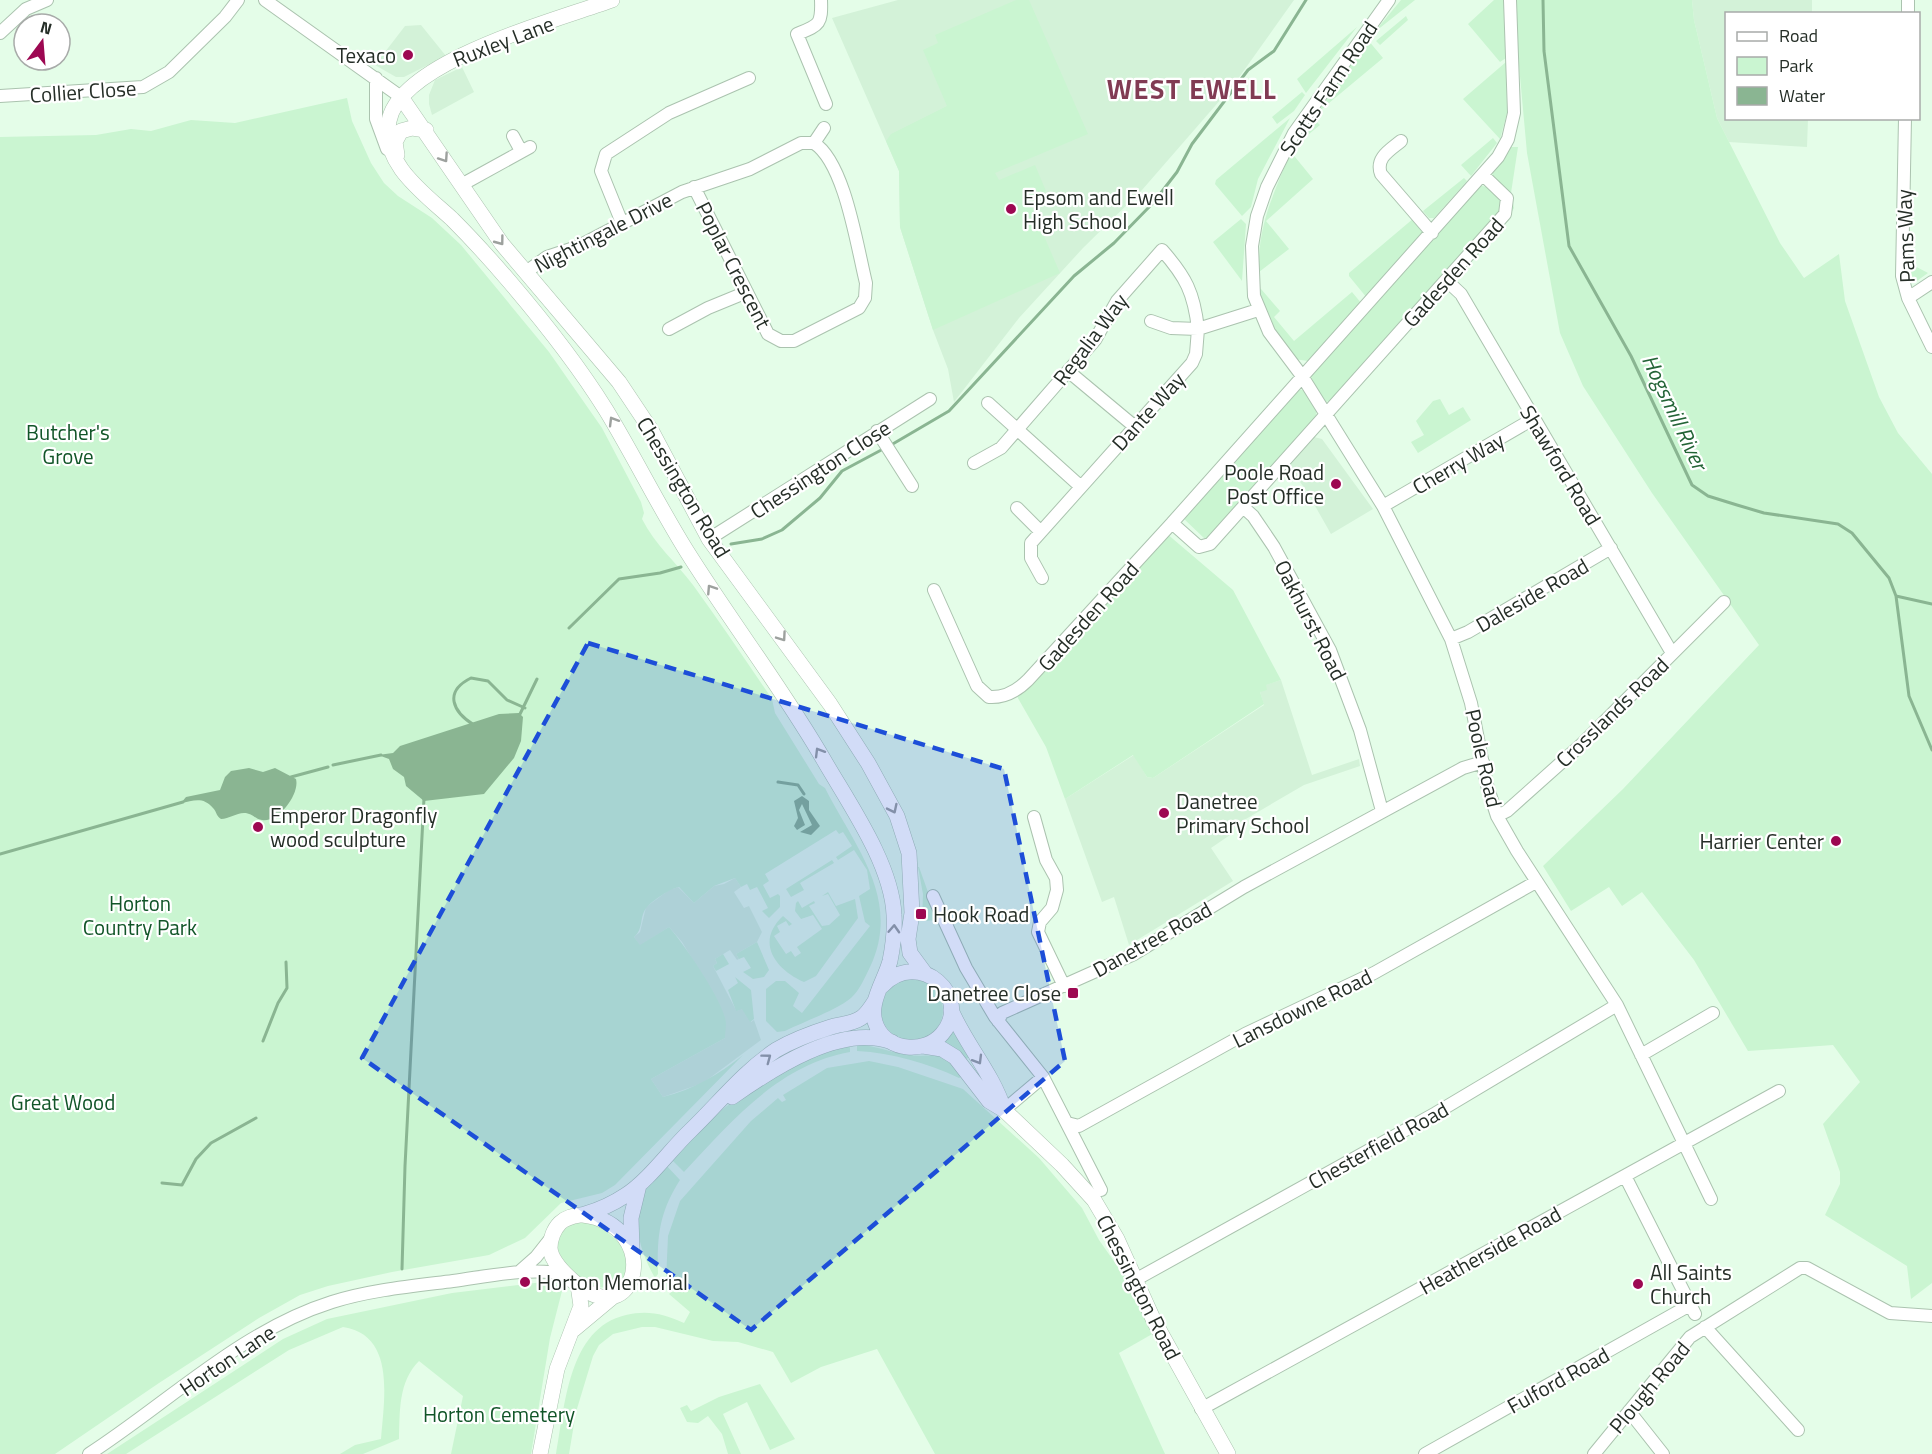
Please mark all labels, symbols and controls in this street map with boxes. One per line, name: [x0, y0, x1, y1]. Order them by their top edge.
street label: Ruxley Lane: [448, 7, 558, 75]
north arrow: [12, 12, 72, 72]
legend: [1725, 12, 1920, 120]
street label: Scotts Farm Road: [1271, 14, 1385, 162]
text: N: [37, 15, 55, 41]
text: Road: [1779, 22, 1818, 49]
place label: Texaco: [336, 39, 396, 71]
marker: Texaco: [401, 48, 415, 62]
text: Park: [1779, 52, 1814, 79]
district label: WEST EWELL: [1107, 68, 1277, 109]
street label: Collier Close: [29, 71, 137, 111]
text: Water: [1779, 82, 1825, 109]
one-way arrow: [437, 151, 448, 162]
place label: Epsom and Ewell High School: [1023, 181, 1174, 237]
street label: Nightingale Drive: [528, 183, 678, 281]
street label: Pams Way: [1887, 189, 1923, 283]
street label: Poplar Crescent: [688, 196, 780, 335]
marker: Epsom and Ewell High School: [1004, 202, 1018, 216]
street label: Gadesden Road: [1395, 210, 1511, 334]
one-way arrow: [493, 235, 504, 246]
street label: Regalia Way: [1045, 286, 1135, 392]
water label: Hogsmill River: [1633, 349, 1718, 478]
street label: Dante Way: [1104, 364, 1192, 458]
street label: Shawford Road: [1512, 399, 1610, 531]
street label: Chessington Road: [629, 410, 739, 564]
street label: Chessington Close: [744, 412, 896, 526]
park label: Butcher's Grove: [26, 416, 110, 472]
one-way arrow: [608, 417, 620, 427]
street label: Cherry Way: [1406, 424, 1510, 502]
place label: Poole Road Post Office: [1224, 456, 1324, 512]
marker: Poole Road Post Office: [1329, 477, 1343, 491]
street label: Daleside Road: [1470, 550, 1594, 640]
street label: Gadesden Road: [1030, 554, 1146, 678]
street label: Oakhurst Road: [1267, 554, 1355, 686]
one-way arrow: [707, 585, 719, 595]
one-way arrow: [775, 630, 786, 641]
street label: Crosslands Road: [1548, 650, 1676, 774]
street label: Poole Road: [1457, 706, 1511, 810]
one-way arrow: [815, 748, 826, 758]
place label: Danetree Primary School: [1176, 785, 1309, 841]
place label: Emperor Dragonfly wood sculpture: [270, 799, 437, 855]
one-way arrow: [886, 803, 898, 814]
marker: Danetree Primary School: [1157, 806, 1171, 820]
marker: Emperor Dragonfly wood sculpture: [251, 820, 265, 834]
place label: Harrier Center: [1699, 825, 1824, 857]
marker: Harrier Center: [1829, 834, 1843, 848]
park label: Horton Country Park: [83, 887, 197, 943]
street label: Danetree Road: [1087, 893, 1217, 985]
place label: Hook Road: [933, 898, 1029, 930]
marker: Hook Road: [914, 907, 928, 921]
one-way arrow: [887, 924, 900, 933]
street label: Lansdowne Road: [1227, 960, 1377, 1056]
place label: Danetree Close: [927, 977, 1061, 1009]
marker: Danetree Close: [1066, 986, 1080, 1000]
one-way arrow: [760, 1054, 771, 1065]
one-way arrow: [970, 1054, 982, 1064]
park label: Great Wood: [11, 1086, 115, 1118]
street label: Chesterfield Road: [1302, 1093, 1454, 1197]
street label: Heatherside Road: [1413, 1198, 1567, 1302]
street label: Chessington Road: [1089, 1209, 1189, 1365]
place label: All Saints Church: [1650, 1256, 1732, 1312]
place label: Horton Memorial: [537, 1266, 688, 1298]
marker: Horton Memorial: [518, 1275, 532, 1289]
marker: All Saints Church: [1631, 1277, 1645, 1291]
street label: Horton Lane: [173, 1316, 281, 1404]
street label: Plough Road: [1601, 1334, 1697, 1440]
street label: Fulford Road: [1501, 1339, 1615, 1421]
park label: Horton Cemetery: [423, 1398, 575, 1430]

